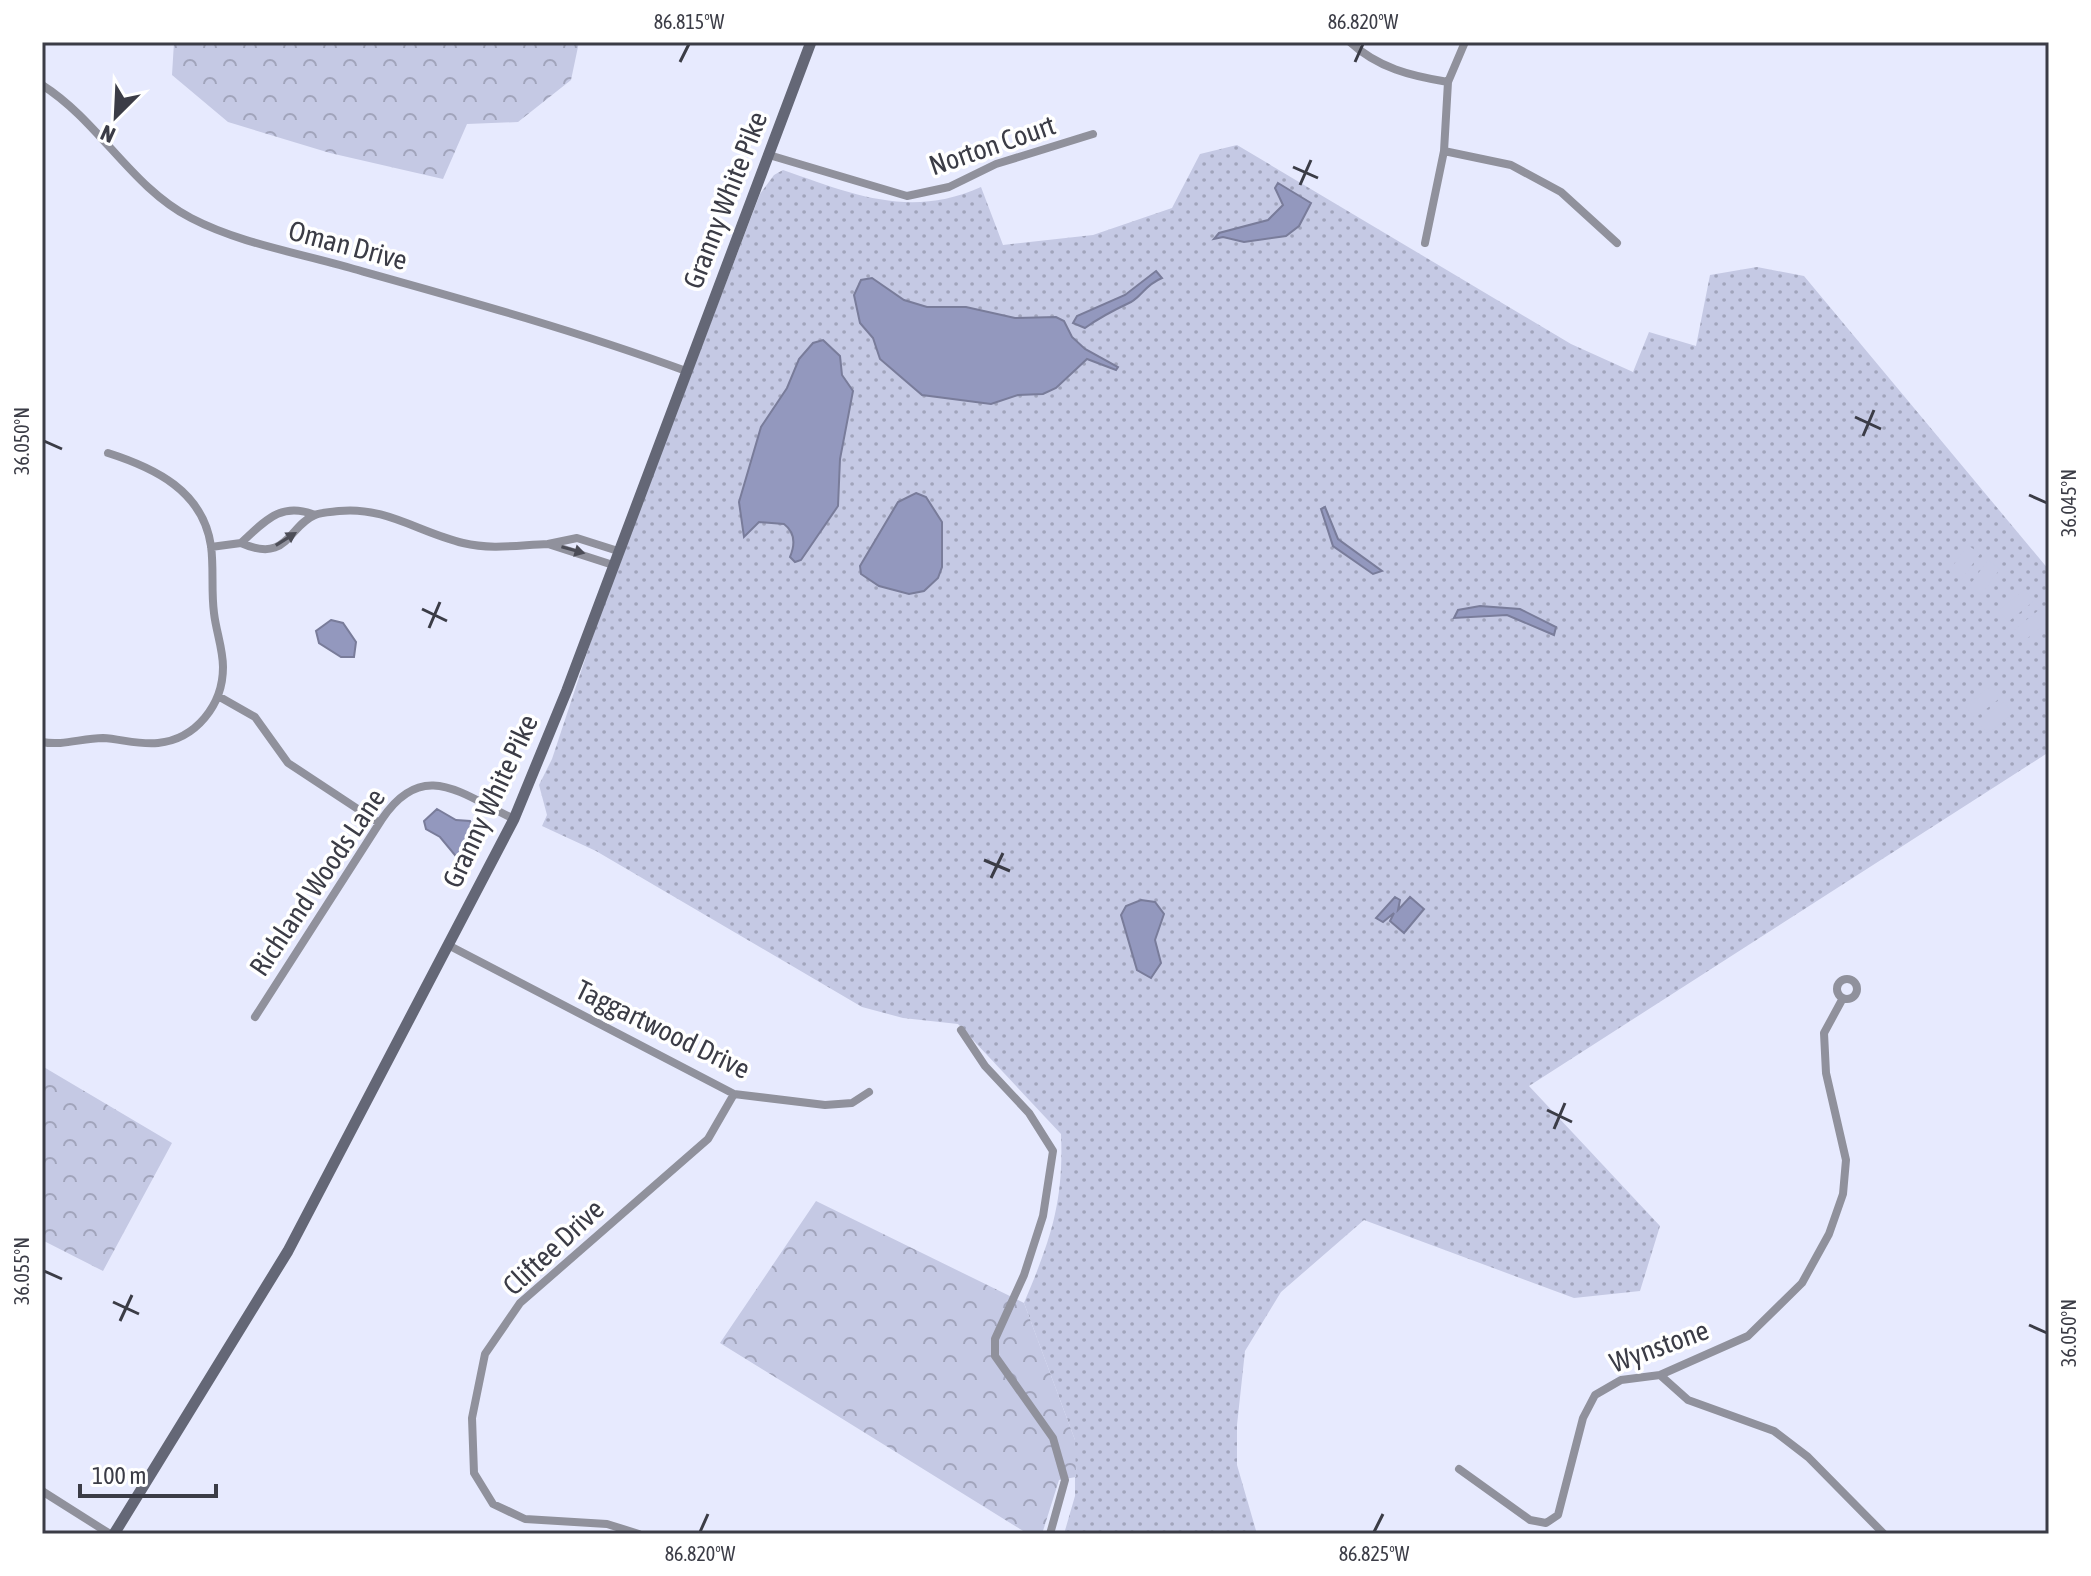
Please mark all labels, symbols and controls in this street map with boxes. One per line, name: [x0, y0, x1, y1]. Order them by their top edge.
text: 86.815°W: [654, 10, 725, 33]
text: 86.820°W: [1328, 10, 1399, 33]
north arrow: [76, 76, 156, 156]
street label: Granny White Pike: [677, 107, 773, 293]
street label: Norton Court: [925, 108, 1059, 182]
text: N: [97, 120, 119, 149]
street label: Oman Drive: [285, 214, 411, 276]
text: 36.050°N: [10, 407, 33, 475]
text: 36.045°N: [2057, 469, 2080, 537]
one-way arrow: [275, 532, 296, 547]
one-way arrow: [562, 544, 586, 557]
street label: Granny White Pike: [436, 710, 544, 892]
street label: Richland Woods Lane: [243, 783, 391, 981]
street label: Taggartwood Drive: [571, 973, 755, 1085]
street label: Cliftee Drive: [496, 1193, 610, 1301]
text: 36.055°N: [10, 1237, 33, 1305]
text: 36.050°N: [2057, 1299, 2080, 1367]
street label: Wynstone: [1605, 1313, 1713, 1379]
scale bar: [80, 1448, 216, 1498]
text: 100 m: [92, 1462, 146, 1489]
text: 86.820°W: [665, 1542, 736, 1565]
text: 86.825°W: [1339, 1542, 1410, 1565]

